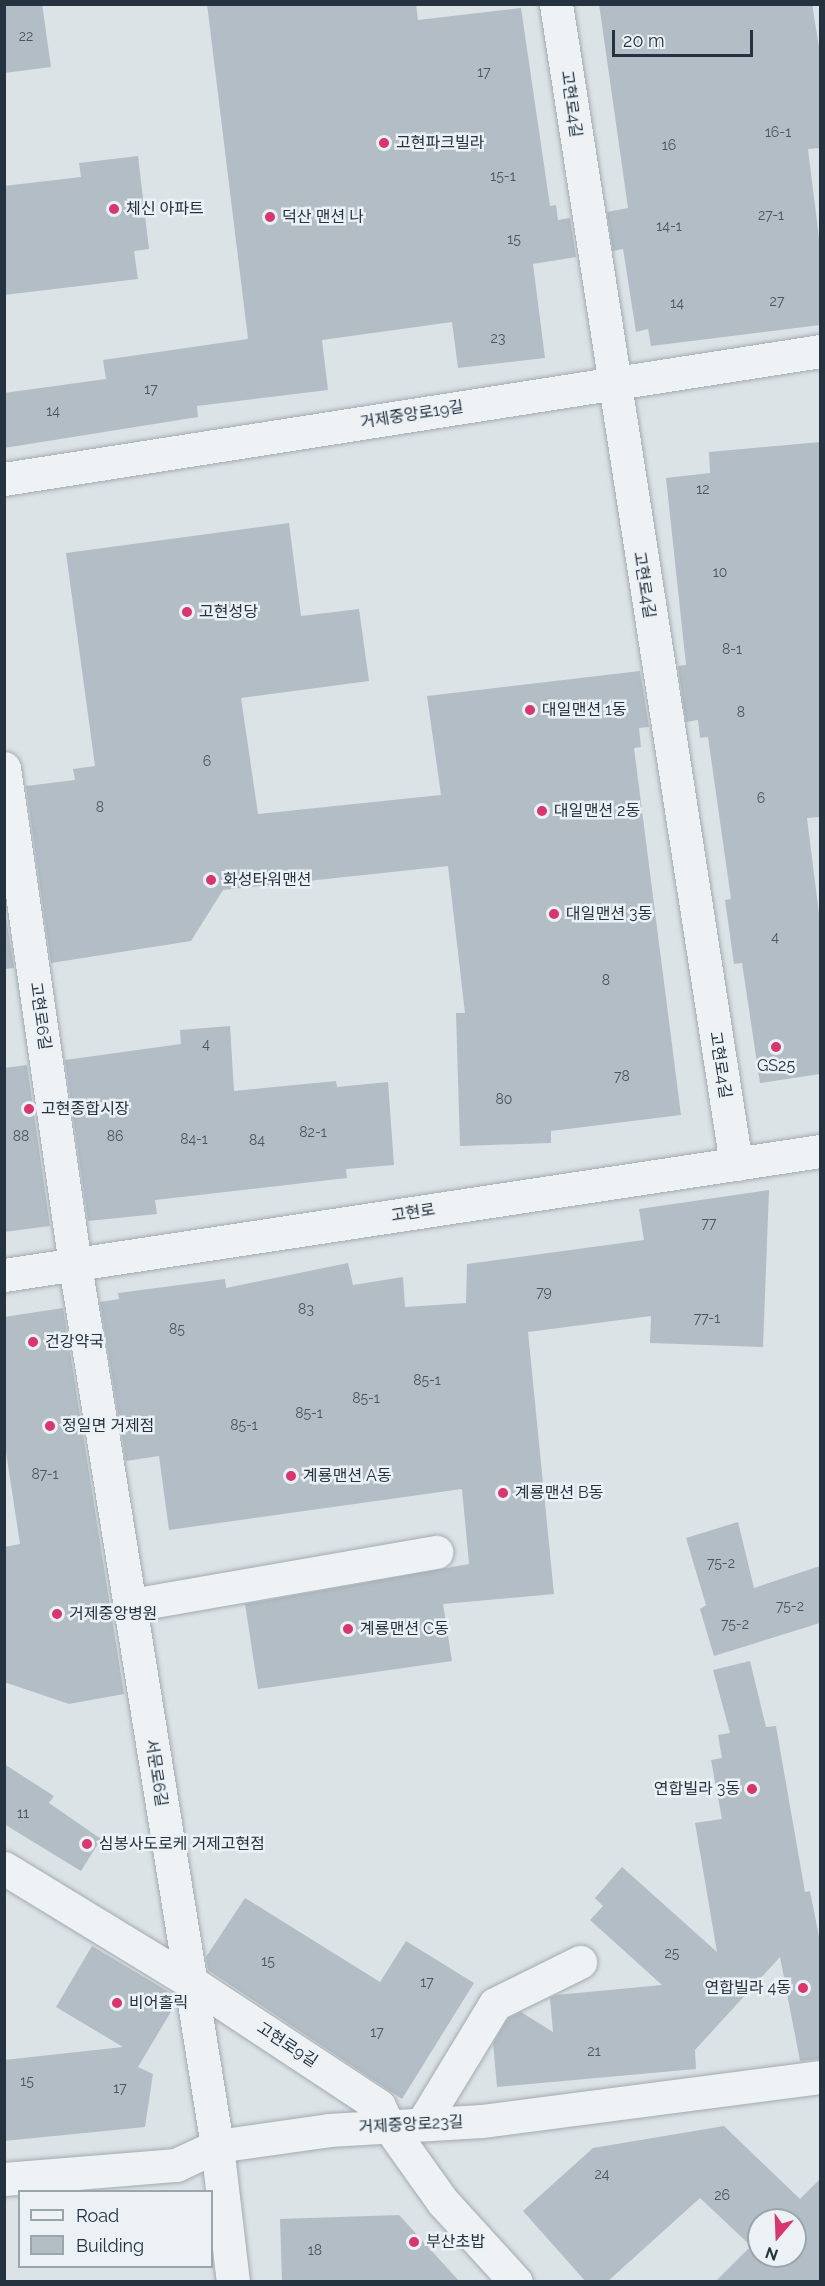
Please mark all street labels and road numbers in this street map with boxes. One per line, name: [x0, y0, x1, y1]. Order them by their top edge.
street label: 고현로4길: [557, 69, 585, 139]
street label: 거제중앙로19길: [359, 397, 465, 433]
street label: 고현로4길: [629, 550, 659, 620]
street label: 고현로6길: [26, 981, 54, 1051]
street label: 고현로4길: [705, 1030, 735, 1100]
street label: 고현로: [390, 1200, 436, 1226]
street label: 서문로6길: [141, 1738, 171, 1808]
street label: 고현로9길: [253, 2018, 321, 2072]
street label: 거제중앙로23길: [358, 2113, 464, 2137]

